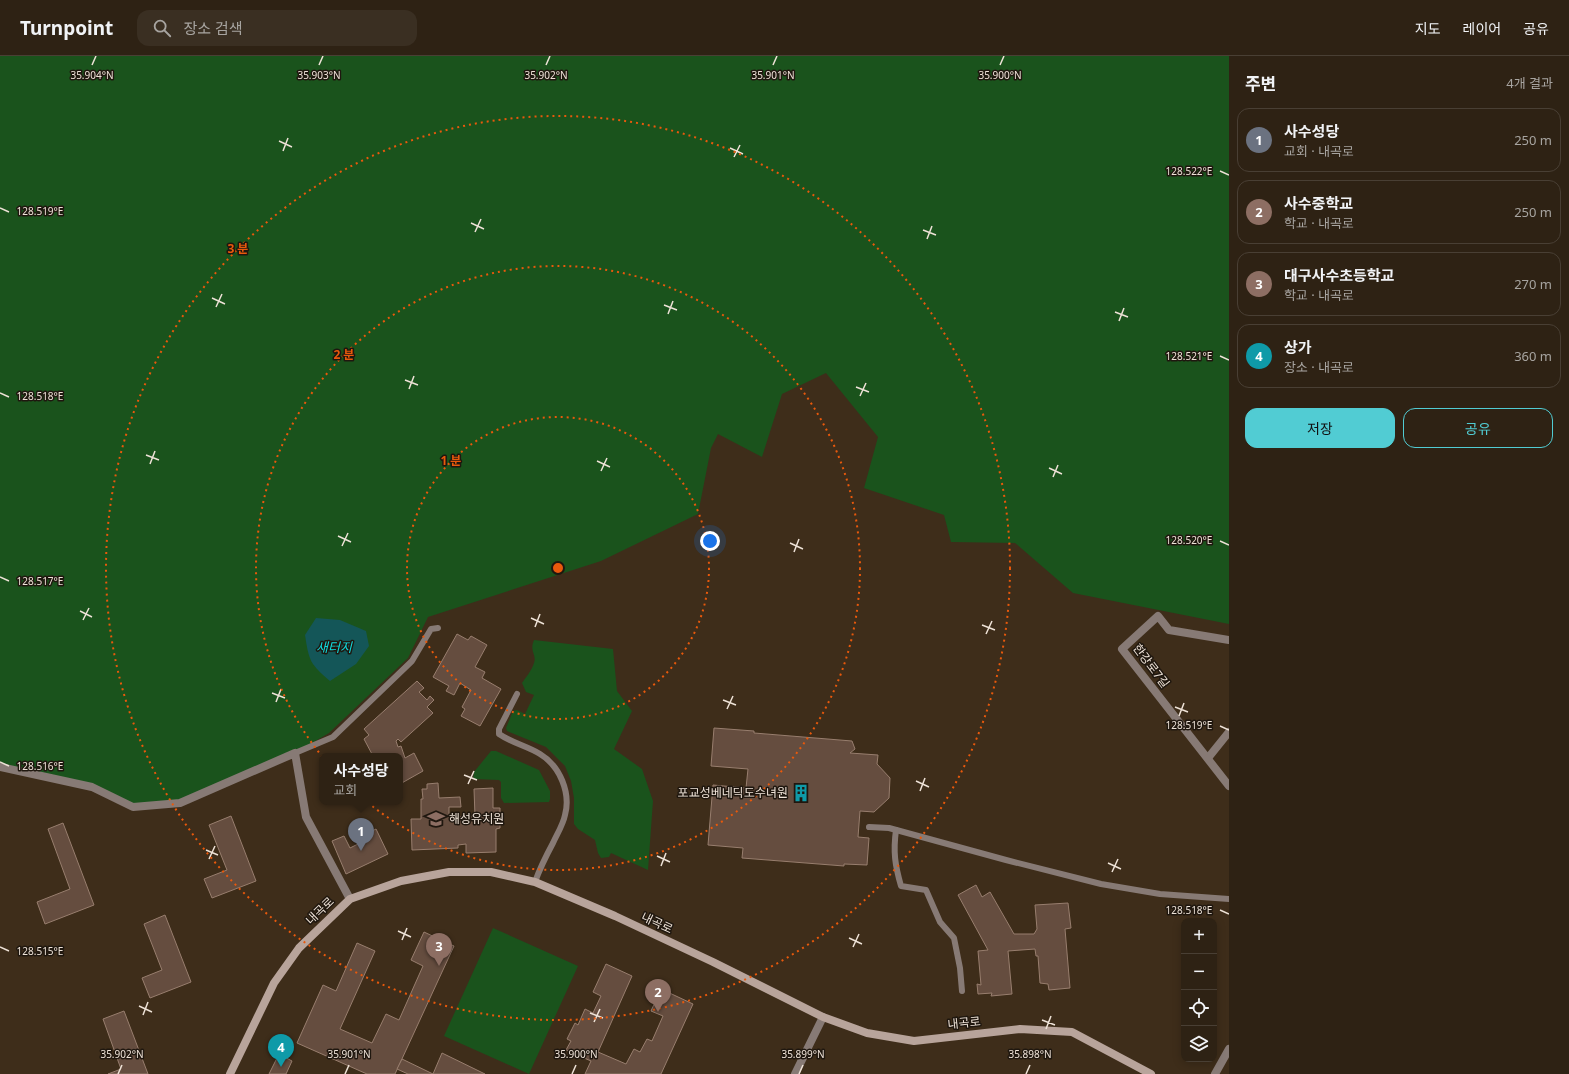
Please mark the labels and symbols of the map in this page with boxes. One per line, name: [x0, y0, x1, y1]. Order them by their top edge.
text: 35.904°N: [70, 68, 114, 82]
text: 35.903°N: [297, 68, 341, 82]
text: 35.902°N: [524, 68, 568, 82]
text: 35.901°N: [751, 68, 795, 82]
text: 35.900°N: [978, 68, 1022, 82]
text: 128.522°E: [1166, 164, 1212, 178]
text: 128.519°E: [17, 204, 63, 218]
text: 3 분: [227, 240, 249, 257]
text: 2 분: [333, 346, 355, 363]
text: 128.521°E: [1166, 349, 1212, 363]
text: 128.518°E: [17, 389, 63, 403]
text: 1 분: [440, 452, 462, 469]
your location: [700, 531, 720, 551]
text: 128.520°E: [1166, 533, 1212, 547]
centre of rings: [551, 561, 565, 575]
text: 128.517°E: [17, 574, 63, 588]
water label: 새터지: [316, 638, 353, 656]
street label: 한강로7길: [1129, 640, 1174, 691]
text: 128.519°E: [1166, 718, 1212, 732]
text: 128.516°E: [17, 759, 63, 773]
building icon: 포교성베네딕도수녀원: [791, 783, 811, 803]
place label: 포교성베네딕도수녀원: [678, 784, 788, 801]
school or university icon: 해성유치원: [426, 809, 446, 829]
place label: 해성유치원: [449, 810, 504, 827]
pin: 1: [348, 818, 374, 851]
street label: 내곡로: [302, 893, 337, 928]
text: 128.518°E: [1166, 903, 1212, 917]
street label: 내곡로: [639, 908, 676, 937]
pin: 3: [426, 933, 452, 966]
text: 128.515°E: [17, 944, 63, 958]
pin: 2: [645, 979, 671, 1012]
street label: 내곡로: [947, 1012, 981, 1033]
pin: 4: [268, 1034, 294, 1067]
text: 35.902°N: [100, 1047, 144, 1061]
text: 35.901°N: [327, 1047, 371, 1061]
text: 35.900°N: [554, 1047, 598, 1061]
text: 35.899°N: [781, 1047, 825, 1061]
text: 35.898°N: [1008, 1047, 1052, 1061]

